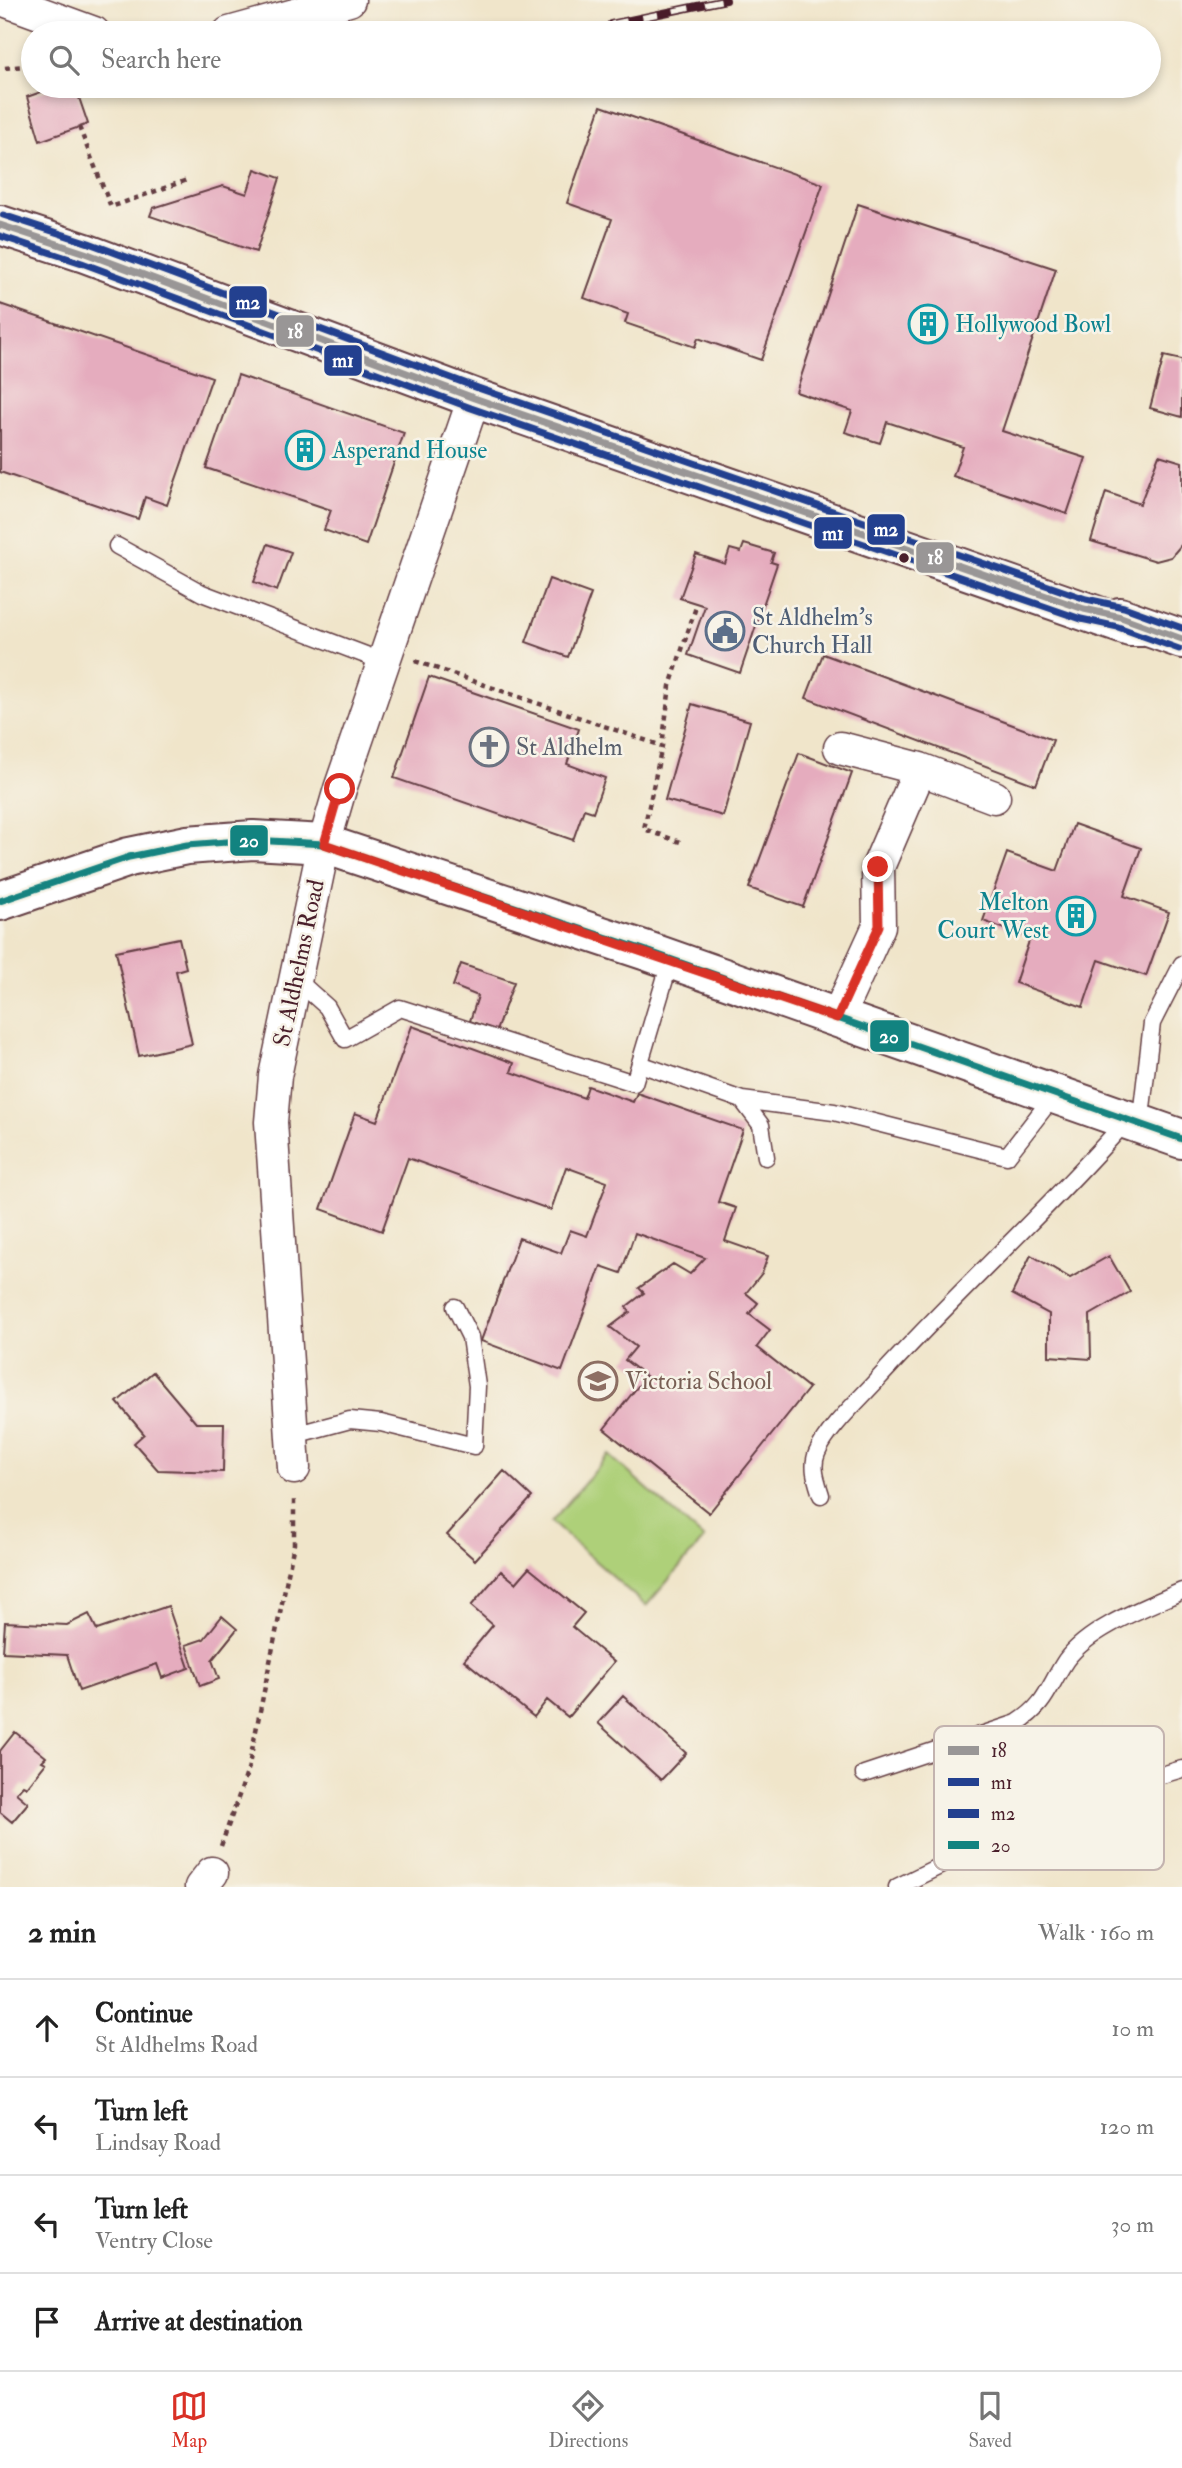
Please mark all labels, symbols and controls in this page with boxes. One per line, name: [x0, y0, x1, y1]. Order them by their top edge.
search box: [21, 21, 1161, 98]
icon: search: [45, 41, 83, 79]
text: Search here: [101, 44, 221, 76]
line badge: m2: [228, 285, 268, 319]
text: m2: [236, 291, 261, 315]
building icon: Hollywood Bowl: [907, 303, 949, 345]
place label: Hollywood Bowl: [955, 309, 1111, 340]
line badge: 18: [275, 314, 315, 348]
text: 18: [287, 320, 303, 344]
line badge: m1: [323, 344, 363, 377]
text: m1: [332, 349, 354, 373]
building icon: Asperand House: [284, 429, 326, 471]
place label: Asperand House: [331, 435, 487, 466]
line badge: m2: [866, 513, 906, 546]
line badge: m1: [813, 516, 853, 550]
text: m2: [874, 518, 899, 542]
text: m1: [822, 522, 844, 546]
line badge: 18: [915, 541, 955, 574]
text: 18: [927, 546, 943, 570]
unlabelled marker: [897, 551, 911, 565]
place label: St Aldhelm's Church Hall: [752, 602, 873, 661]
public building icon: St Aldhelm's Church Hall: [704, 610, 746, 652]
church icon: St Aldhelm: [468, 726, 510, 768]
place label: St Aldhelm: [516, 732, 623, 763]
route start: [324, 773, 355, 804]
line badge: 20: [229, 824, 269, 857]
text: 20: [239, 829, 259, 853]
route end: [862, 851, 893, 882]
street label: St Aldhelms Road: [266, 876, 332, 1049]
place label: Melton Court West: [937, 887, 1049, 946]
building icon: Melton Court West: [1055, 895, 1097, 937]
line badge: 20: [869, 1019, 910, 1053]
text: 20: [879, 1025, 899, 1049]
school or university icon: Victoria School: [577, 1360, 619, 1402]
place label: Victoria School: [625, 1366, 772, 1397]
legend: [934, 1726, 1164, 1870]
text: 18: [991, 1739, 1007, 1763]
text: m1: [991, 1771, 1013, 1795]
text: m2: [991, 1802, 1015, 1826]
text: 20: [991, 1834, 1010, 1858]
text: 2 min: [28, 1914, 96, 1951]
text: Walk · 160 m: [1038, 1918, 1154, 1947]
text: Continue: [95, 1998, 193, 2030]
icon: ahead: [28, 2009, 66, 2047]
text: 10 m: [1111, 2014, 1154, 2043]
text: St Aldhelms Road: [95, 2030, 258, 2059]
text: Turn left: [95, 2096, 188, 2128]
icon: left: [28, 2107, 66, 2145]
text: 120 m: [1100, 2112, 1154, 2141]
text: Lindsay Road: [95, 2128, 221, 2157]
text: Turn left: [95, 2194, 188, 2226]
icon: left: [28, 2205, 66, 2243]
text: 30 m: [1111, 2210, 1154, 2239]
text: Ventry Close: [95, 2226, 213, 2255]
icon: arrive: [28, 2303, 66, 2341]
text: Arrive at destination: [95, 2306, 303, 2338]
tab: Map: [170, 2387, 208, 2453]
tab: Directions: [548, 2387, 628, 2453]
tab: Saved: [968, 2387, 1012, 2453]

